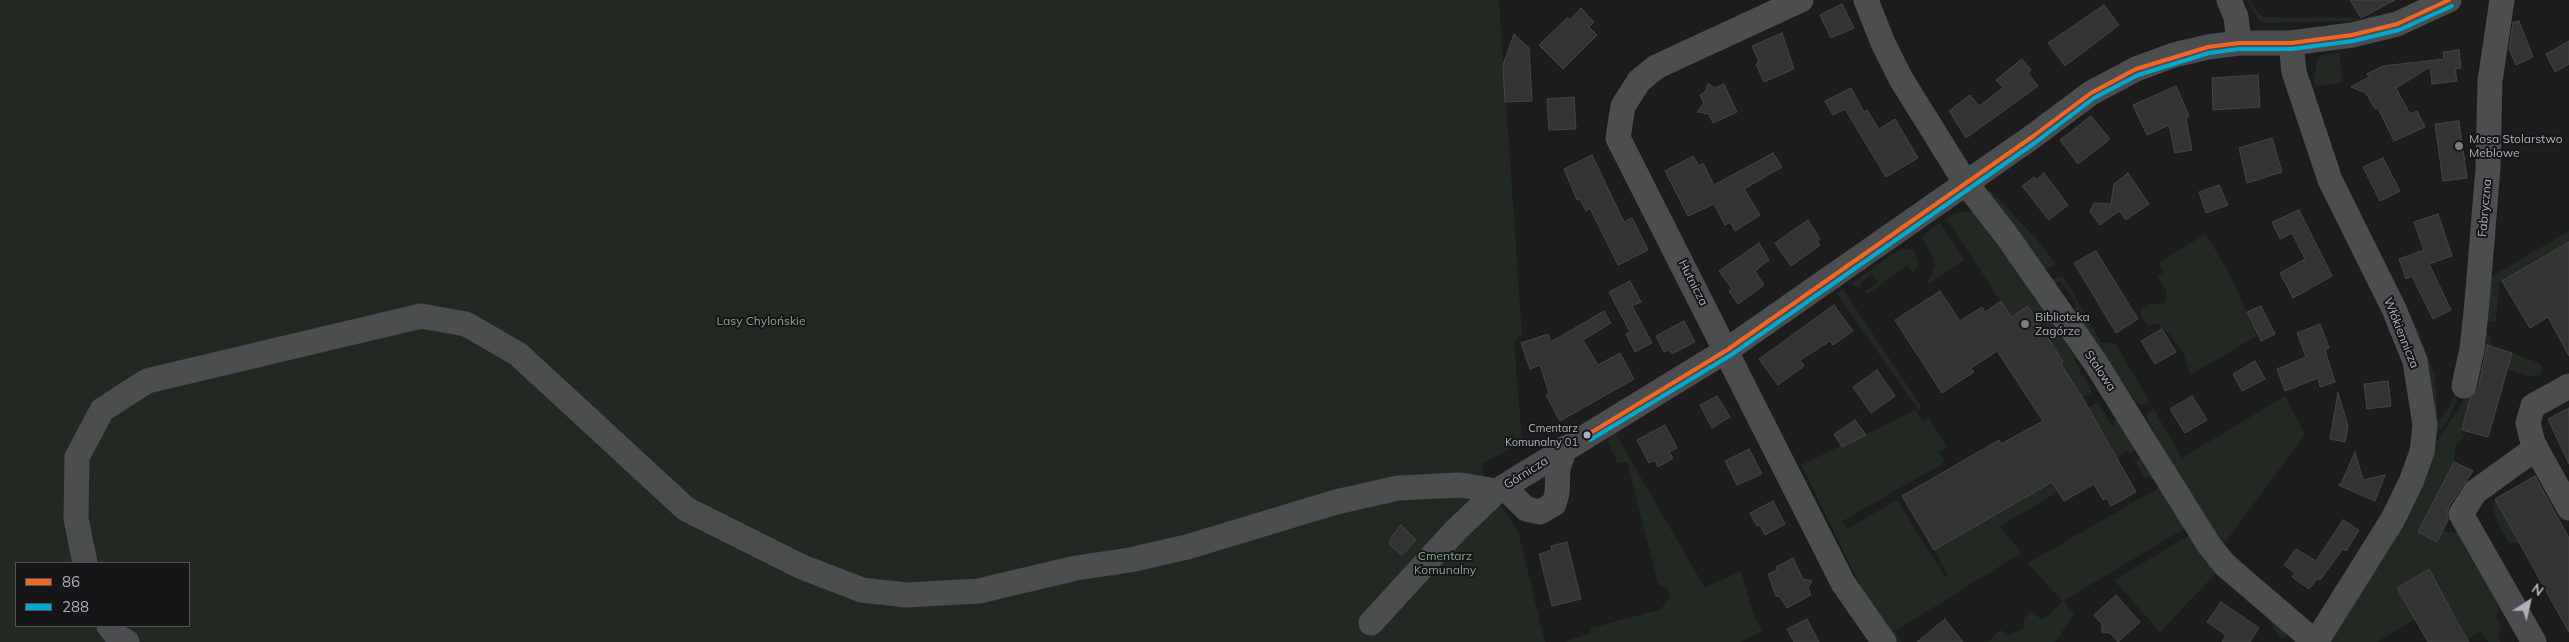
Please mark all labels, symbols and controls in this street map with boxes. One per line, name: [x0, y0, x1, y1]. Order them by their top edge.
place label: Mosa Stolarstwo Meblowe: [2469, 132, 2563, 160]
marker: Mosa Stolarstwo Meblowe: [2453, 140, 2465, 152]
street label: Fabryczna: [2475, 178, 2495, 238]
street label: Hutnicza: [1675, 258, 1711, 308]
street label: Włókiennicza: [2380, 296, 2422, 370]
place label: Biblioteka Zagórze: [2035, 310, 2090, 338]
park label: Lasy Chylońskie: [717, 314, 805, 328]
marker: Biblioteka Zagórze: [2019, 318, 2031, 330]
street label: Stalowa: [2081, 348, 2119, 394]
place label: Cmentarz Komunalny 01: [1505, 422, 1578, 448]
marker: Cmentarz Komunalny 01: [1582, 430, 1592, 440]
street label: Górnicza: [1501, 454, 1551, 492]
park label: Cmentarz Komunalny: [1414, 549, 1476, 577]
legend: [15, 562, 190, 627]
text: 86: [62, 572, 80, 591]
north arrow: [2504, 577, 2554, 627]
text: N: [2528, 579, 2547, 600]
text: 288: [62, 597, 89, 616]

